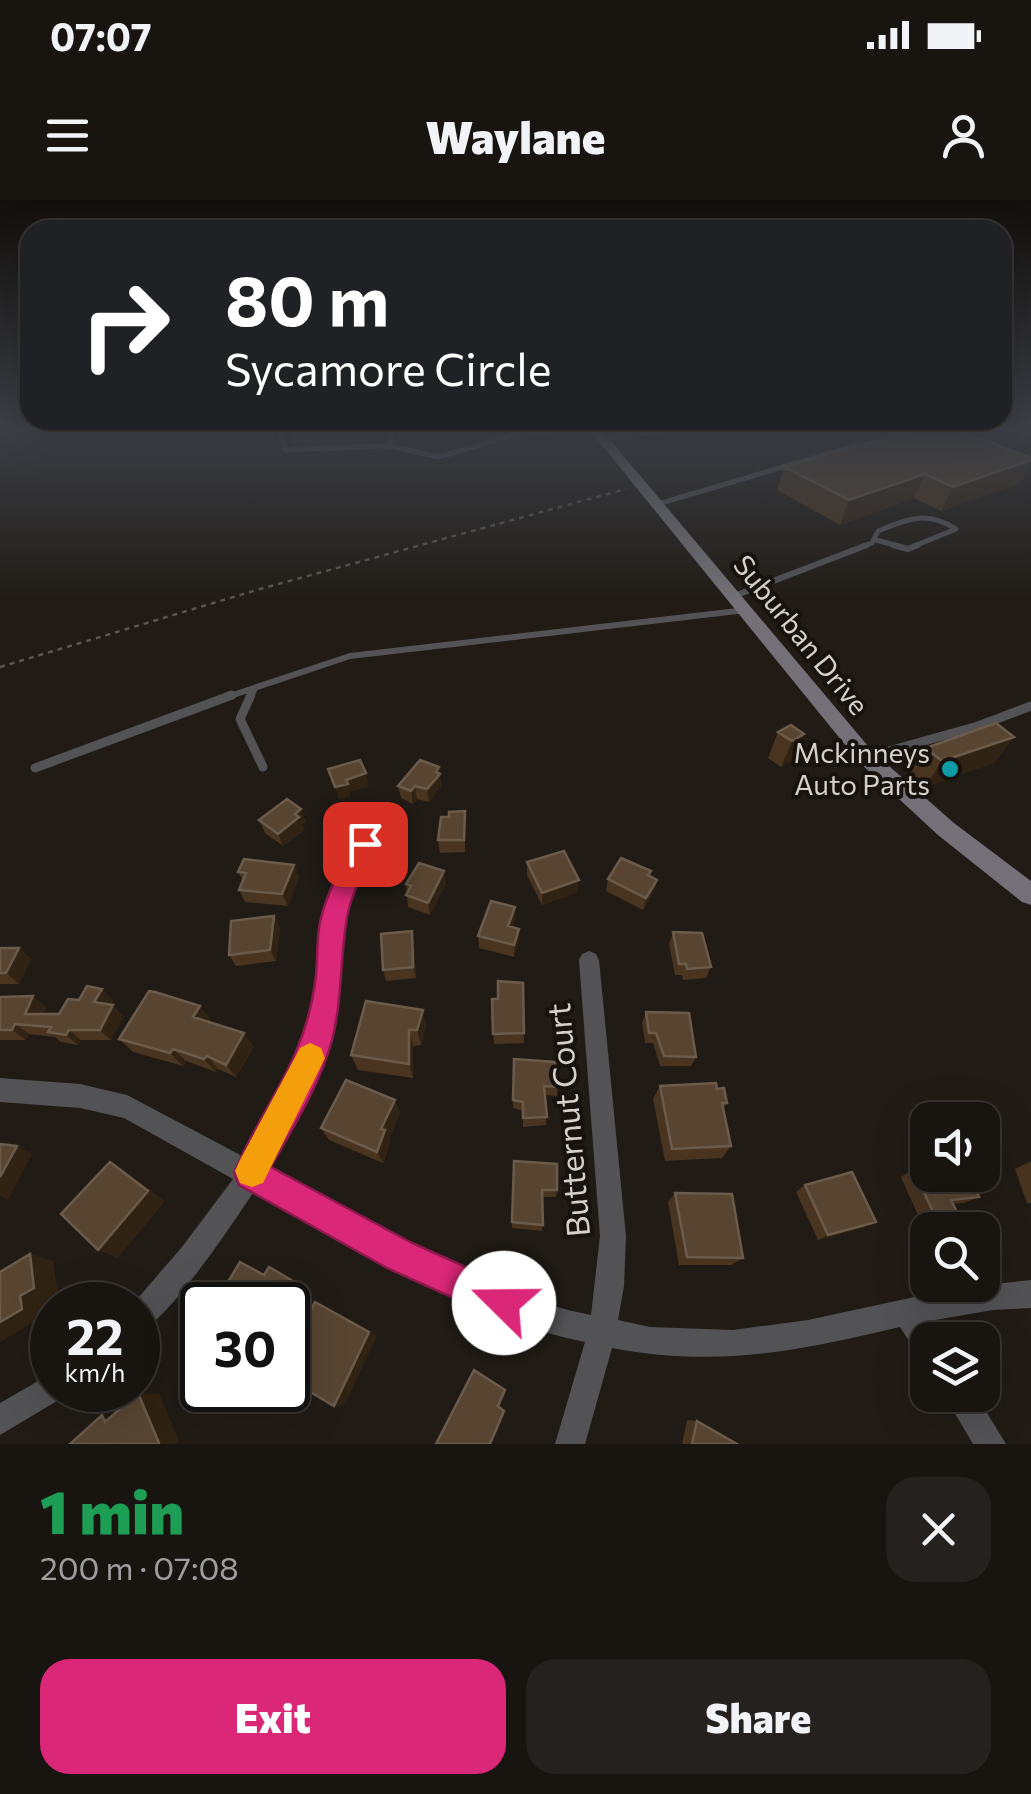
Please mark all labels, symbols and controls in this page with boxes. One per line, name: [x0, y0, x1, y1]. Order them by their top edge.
text: 07:07: [50, 12, 152, 59]
icon: menu: [40, 108, 95, 163]
text: Waylane: [426, 108, 605, 163]
icon: person: [936, 108, 991, 163]
text: 80 m: [225, 255, 389, 340]
icon: right: [60, 260, 190, 390]
text: Sycamore Circle: [225, 340, 551, 395]
street label: Suburban Drive: [727, 548, 877, 721]
place label: Mckinneys Auto Parts: [793, 735, 930, 801]
marker: Mckinneys Auto Parts: [939, 758, 961, 780]
pin: [323, 802, 408, 887]
icon: arrive: [338, 817, 393, 872]
street label: Butternut Court: [537, 1002, 597, 1239]
map controls: [910, 1102, 1000, 1412]
button: sound: [910, 1102, 1000, 1192]
button: search: [910, 1212, 1000, 1302]
position arrow: [452, 1251, 556, 1355]
speed limit sign: 30: [180, 1282, 310, 1412]
text: 22: [67, 1304, 123, 1365]
button: layers: [910, 1322, 1000, 1412]
text: km/h: [65, 1357, 125, 1387]
text: 1 min: [40, 1473, 184, 1546]
button: close: [886, 1477, 991, 1582]
text: 200 m · 07:08: [40, 1547, 239, 1587]
button: Exit: [40, 1659, 506, 1774]
button: Share: [526, 1659, 991, 1774]

